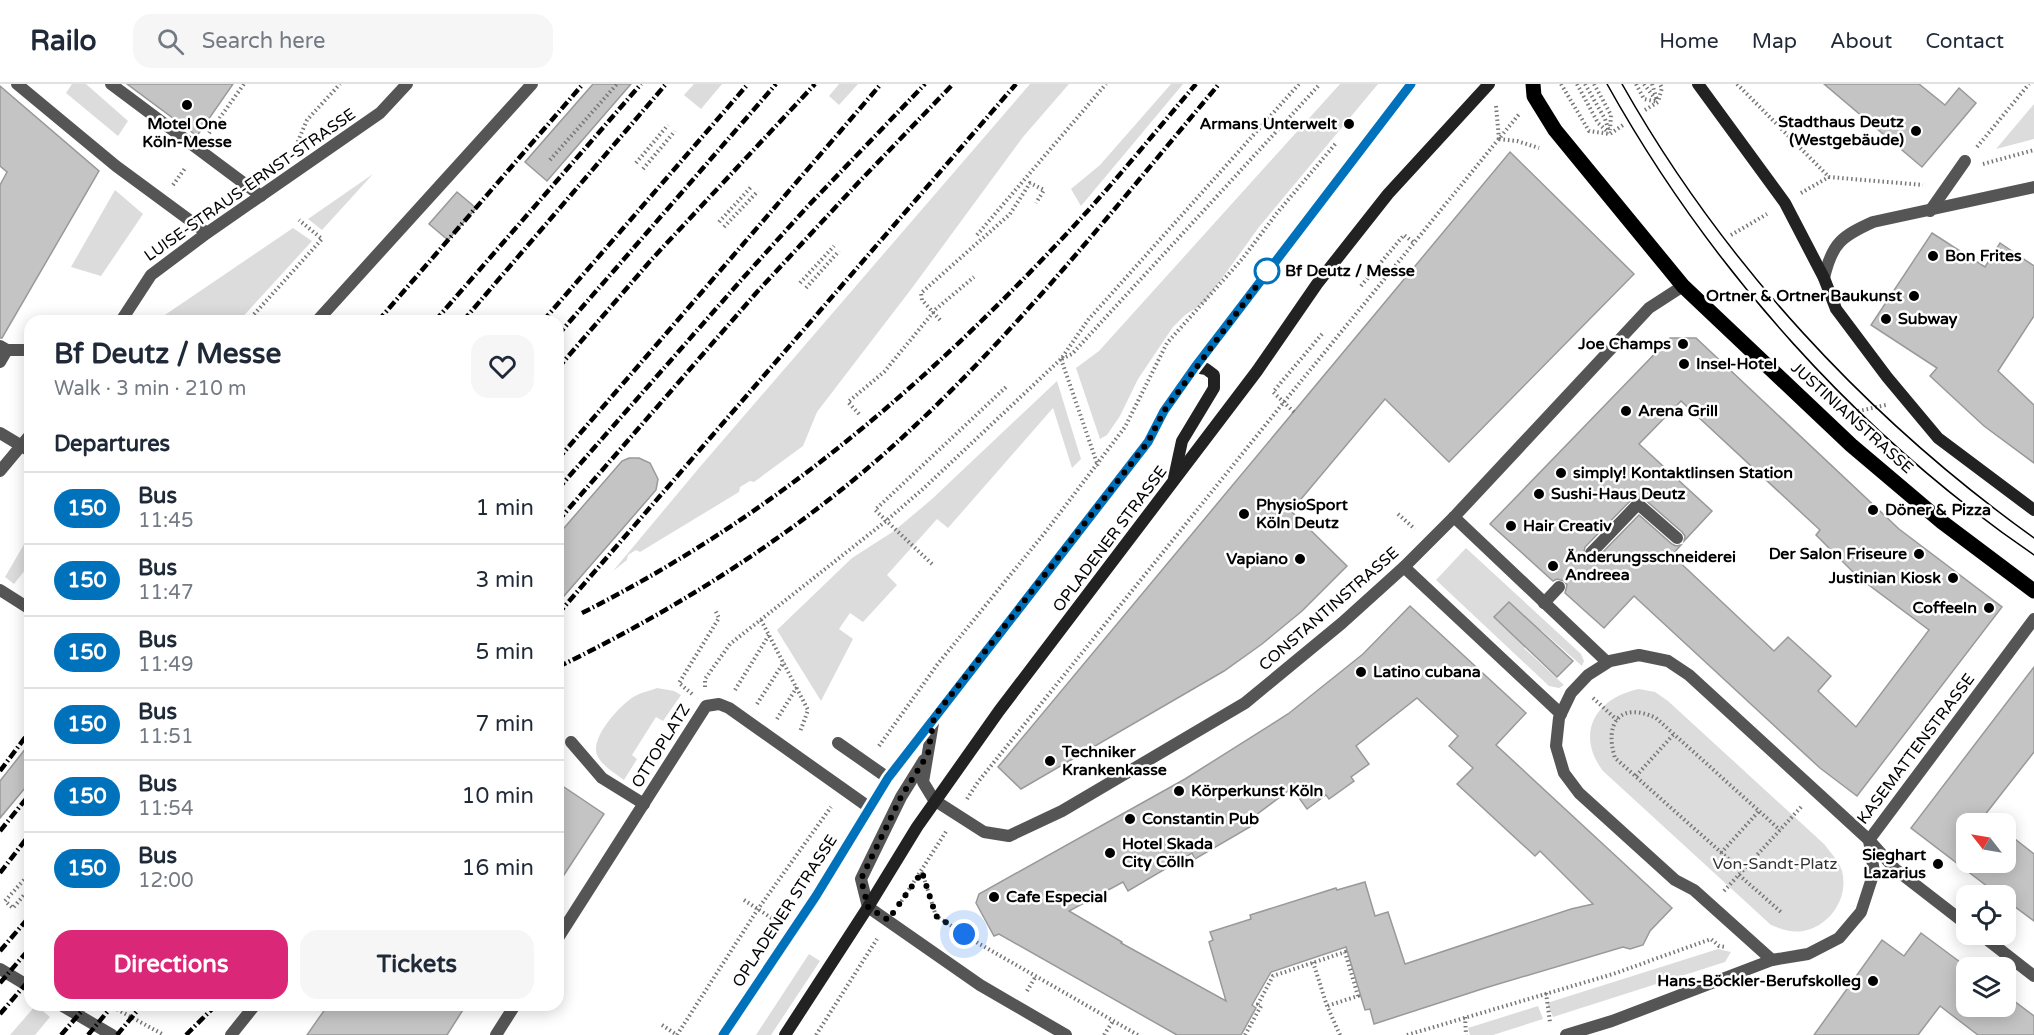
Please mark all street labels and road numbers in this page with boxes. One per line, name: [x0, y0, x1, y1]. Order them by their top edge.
street label: LUISE-STRAUS-ERNST-STRASSE: [141, 104, 359, 266]
street label: JUSTINIANSTRASSE: [1787, 358, 1917, 478]
street label: OPLADENER STRASSE: [1049, 462, 1171, 616]
street label: CONSTANTINSTRASSE: [1255, 543, 1403, 675]
street label: KASEMATTENSTRASSE: [1853, 670, 1979, 828]
street label: OTTOPLATZ: [627, 700, 695, 792]
street label: OPLADENER STRASSE: [728, 831, 842, 991]

